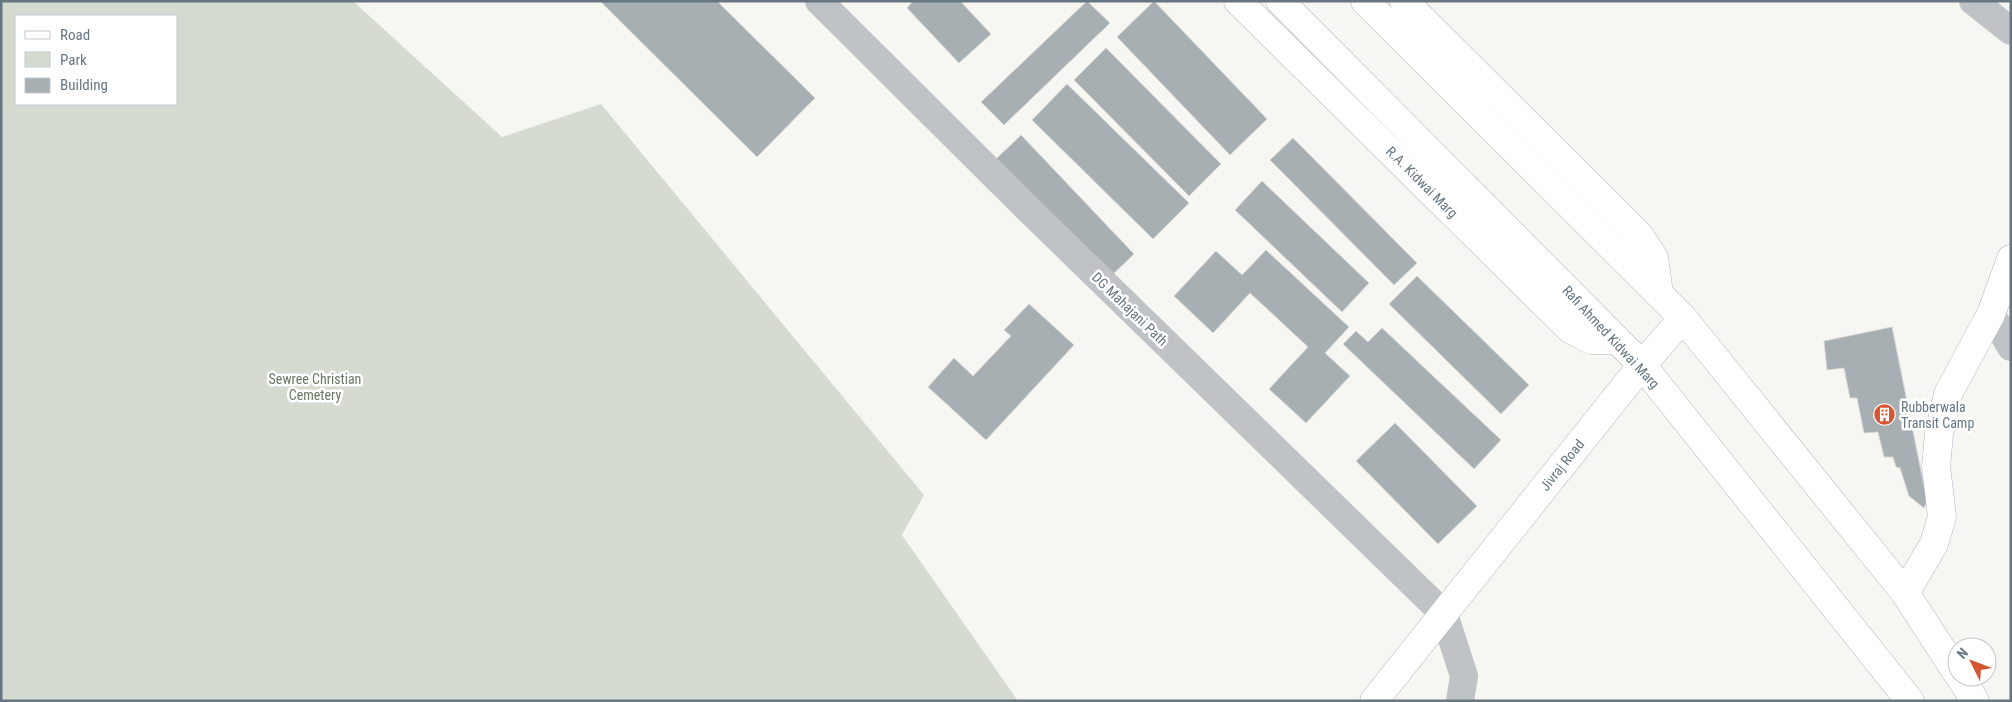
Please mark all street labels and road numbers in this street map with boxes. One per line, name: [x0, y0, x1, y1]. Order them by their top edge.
street label: R.A. Kidwai Marg: [1383, 143, 1461, 221]
street label: DG Mahajani Path: [1089, 269, 1171, 349]
street label: Rafi Ahmed Kidwai Marg: [1559, 282, 1663, 392]
street label: Jivraj Road: [1537, 436, 1587, 494]

